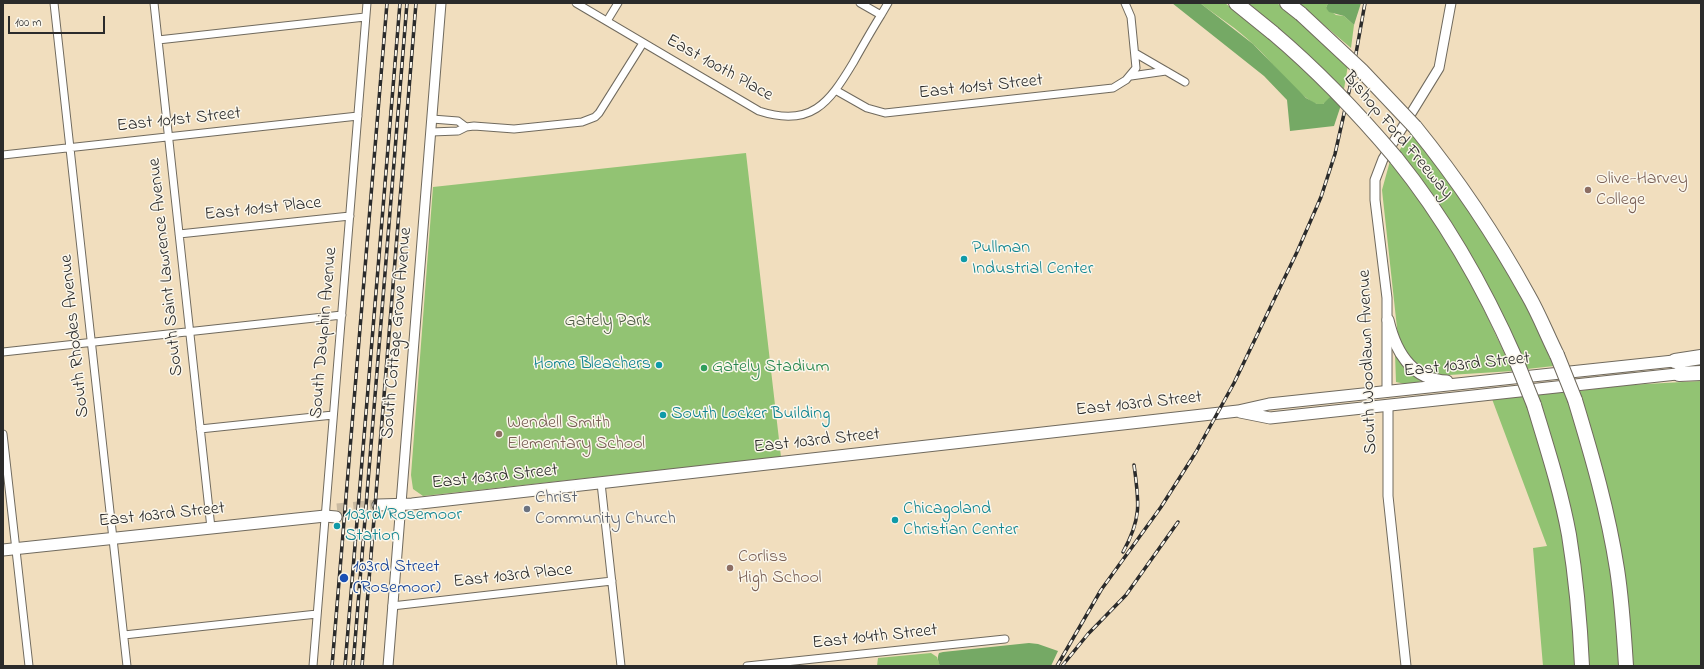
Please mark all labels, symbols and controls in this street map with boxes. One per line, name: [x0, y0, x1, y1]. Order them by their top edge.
scale bar: [10, 8, 107, 34]
text: 100 m: [15, 14, 42, 32]
street label: East 100th Place: [662, 31, 776, 107]
street label: Bishop Ford Freeway: [1337, 68, 1457, 204]
street label: East 101st Street: [918, 71, 1044, 105]
street label: East 101st Street: [116, 104, 242, 138]
street label: South Saint Lawrence Avenue: [145, 157, 189, 377]
place label: Olive-Harvey College: [1596, 169, 1688, 212]
marker: Olive-Harvey College: [1583, 185, 1593, 195]
street label: East 101st Place: [203, 193, 323, 227]
street label: South Cottage Grove Avenue: [378, 226, 418, 440]
place label: Pullman Industrial Center: [972, 238, 1093, 280]
street label: South Dauphin Avenue: [307, 247, 343, 419]
street label: South Rhodes Avenue: [57, 253, 95, 419]
marker: Pullman Industrial Center: [959, 254, 969, 264]
street label: South Woodlawn Avenue: [1355, 269, 1383, 455]
park label: Gately Park: [564, 311, 650, 333]
street label: East 103rd Street: [1403, 349, 1531, 383]
place label: Home Bleachers: [533, 354, 651, 376]
place label: Gately Stadium: [712, 357, 830, 379]
marker: Home Bleachers: [654, 360, 664, 370]
marker: Gately Stadium: [699, 363, 709, 373]
street label: East 103rd Street: [1075, 388, 1203, 422]
place label: South Locker Building: [671, 404, 830, 426]
marker: South Locker Building: [658, 410, 668, 420]
place label: Wendell Smith Elementary School: [507, 413, 645, 456]
street label: East 103rd Street: [753, 425, 881, 459]
marker: Wendell Smith Elementary School: [494, 429, 504, 439]
street label: East 103rd Street: [431, 461, 559, 495]
place label: Christ Community Church: [535, 488, 676, 530]
street label: East 103rd Street: [98, 499, 226, 533]
place label: Chicagoland Christian Center: [903, 499, 1018, 542]
marker: Christ Community Church: [522, 504, 532, 514]
place label: 103rd/Rosemoor Station: [345, 505, 462, 548]
marker: Chicagoland Christian Center: [890, 515, 900, 525]
marker: 103rd/Rosemoor Station: [332, 521, 342, 531]
place label: Corliss High School: [738, 547, 821, 590]
place label: 103rd Street (Rosemoor): [353, 557, 441, 600]
street label: East 103rd Place: [452, 560, 574, 594]
marker: Corliss High School: [725, 563, 735, 573]
marker: 103rd Street (Rosemoor): [338, 572, 350, 584]
street label: East 104th Street: [811, 621, 939, 655]

